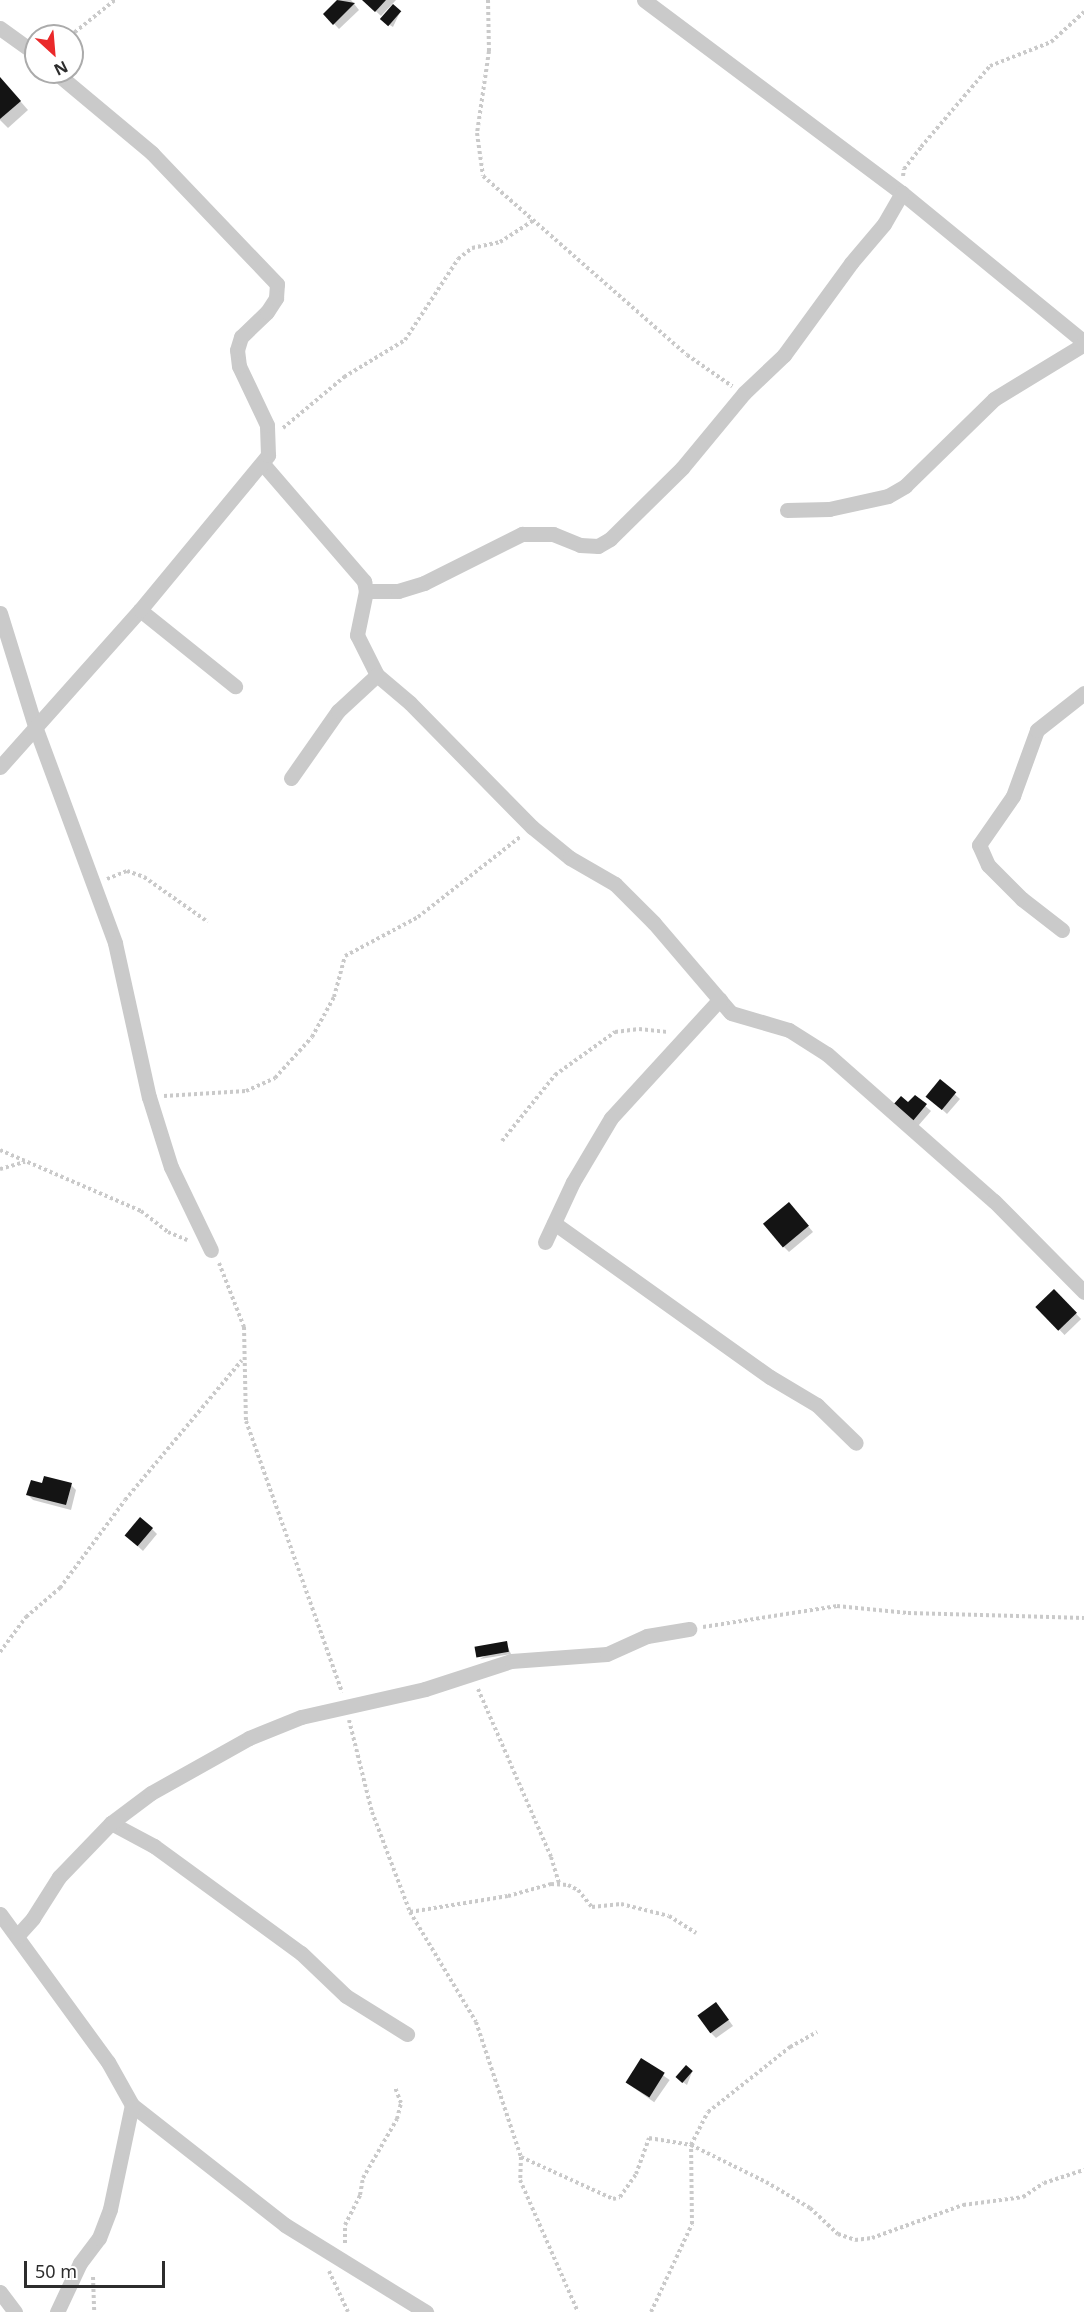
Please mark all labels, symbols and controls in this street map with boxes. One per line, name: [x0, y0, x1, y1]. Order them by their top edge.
north arrow: [24, 24, 84, 84]
text: N: [50, 56, 72, 81]
scale bar: [27, 2249, 168, 2287]
text: 50 m: [35, 2259, 77, 2283]

